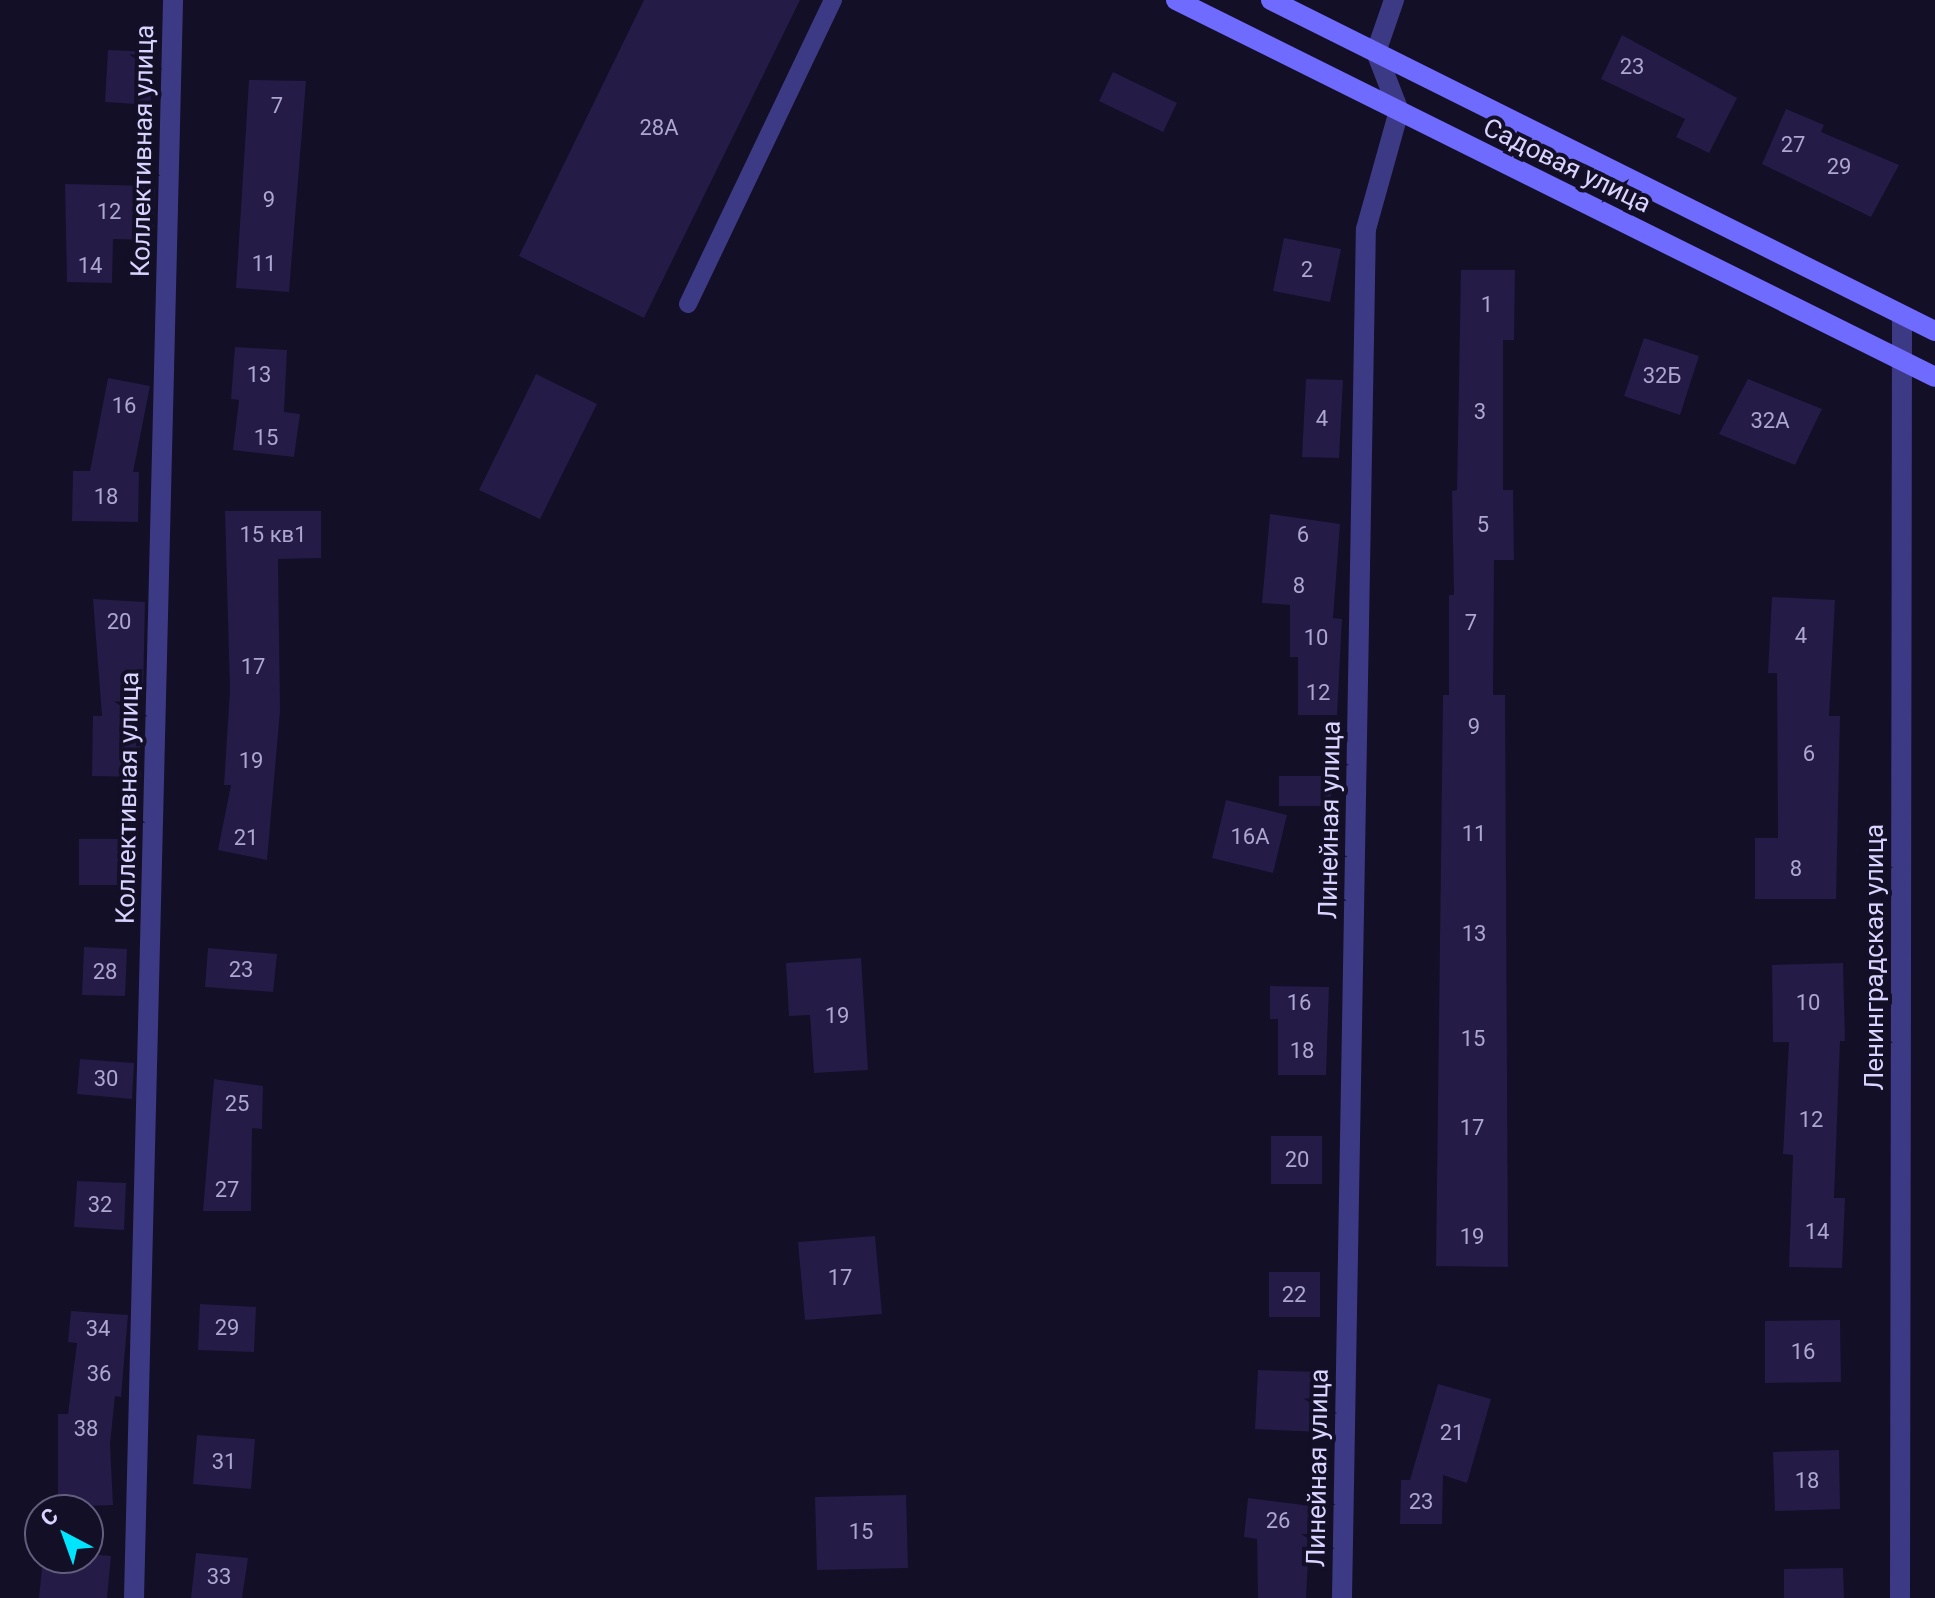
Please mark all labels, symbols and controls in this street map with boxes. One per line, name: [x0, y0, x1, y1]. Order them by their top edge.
street label: Коллективная улица: [125, 24, 161, 278]
house number: 23: [1620, 54, 1644, 80]
house number: 7: [271, 93, 283, 119]
street label: Садовая улица: [1478, 112, 1656, 220]
house number: 28А: [639, 115, 679, 141]
house number: 27: [1781, 132, 1805, 158]
house number: 29: [1827, 154, 1851, 180]
house number: 9: [263, 187, 275, 213]
house number: 12: [97, 199, 121, 225]
house number: 11: [252, 251, 276, 277]
house number: 14: [78, 253, 102, 279]
house number: 2: [1301, 257, 1313, 283]
house number: 1: [1481, 292, 1493, 318]
house number: 13: [247, 362, 271, 388]
house number: 32Б: [1643, 363, 1681, 389]
house number: 16: [112, 393, 136, 419]
house number: 3: [1474, 399, 1486, 425]
house number: 4: [1316, 406, 1328, 432]
house number: 32А: [1750, 408, 1790, 434]
house number: 15: [254, 425, 278, 451]
house number: 18: [94, 484, 118, 510]
house number: 5: [1477, 512, 1489, 538]
house number: 15 кв1: [239, 522, 307, 548]
house number: 6: [1297, 522, 1309, 548]
house number: 8: [1293, 573, 1305, 599]
house number: 20: [107, 609, 131, 635]
house number: 7: [1465, 610, 1477, 636]
house number: 4: [1795, 623, 1807, 649]
house number: 10: [1304, 625, 1328, 651]
house number: 17: [241, 654, 265, 680]
street label: Коллективная улица: [110, 671, 146, 925]
house number: 12: [1306, 680, 1330, 706]
house number: 9: [1468, 714, 1480, 740]
street label: Линейная улица: [1313, 721, 1347, 919]
house number: 6: [1803, 741, 1815, 767]
house number: 19: [239, 748, 263, 774]
house number: 11: [1462, 821, 1486, 847]
house number: 16А: [1230, 824, 1270, 850]
street label: Ленинградская улица: [1859, 824, 1891, 1090]
house number: 21: [234, 825, 258, 851]
house number: 8: [1790, 856, 1802, 882]
house number: 13: [1462, 921, 1486, 947]
house number: 23: [229, 957, 253, 983]
house number: 28: [93, 959, 117, 985]
house number: 16: [1287, 990, 1311, 1016]
house number: 10: [1796, 990, 1820, 1016]
house number: 19: [825, 1003, 849, 1029]
house number: 15: [1461, 1026, 1485, 1052]
house number: 18: [1290, 1038, 1314, 1064]
house number: 30: [94, 1066, 118, 1092]
house number: 25: [225, 1091, 249, 1117]
house number: 12: [1799, 1107, 1823, 1133]
house number: 17: [1460, 1115, 1484, 1141]
house number: 20: [1285, 1147, 1309, 1173]
house number: 27: [215, 1177, 239, 1203]
house number: 32: [88, 1192, 112, 1218]
house number: 14: [1805, 1219, 1829, 1245]
house number: 19: [1460, 1224, 1484, 1250]
house number: 17: [828, 1265, 852, 1291]
house number: 22: [1282, 1282, 1306, 1308]
house number: 29: [215, 1315, 239, 1341]
house number: 34: [86, 1316, 110, 1342]
house number: 16: [1791, 1339, 1815, 1365]
house number: 36: [87, 1361, 111, 1387]
street label: Линейная улица: [1301, 1369, 1335, 1567]
house number: 38: [74, 1416, 98, 1442]
house number: 21: [1440, 1420, 1464, 1446]
house number: 31: [212, 1449, 236, 1475]
house number: 18: [1795, 1468, 1819, 1494]
house number: 23: [1409, 1489, 1433, 1515]
north arrow: [24, 1494, 104, 1574]
text: С: [36, 1503, 63, 1531]
house number: 26: [1266, 1508, 1290, 1534]
house number: 15: [849, 1519, 873, 1545]
house number: 33: [207, 1564, 231, 1590]

